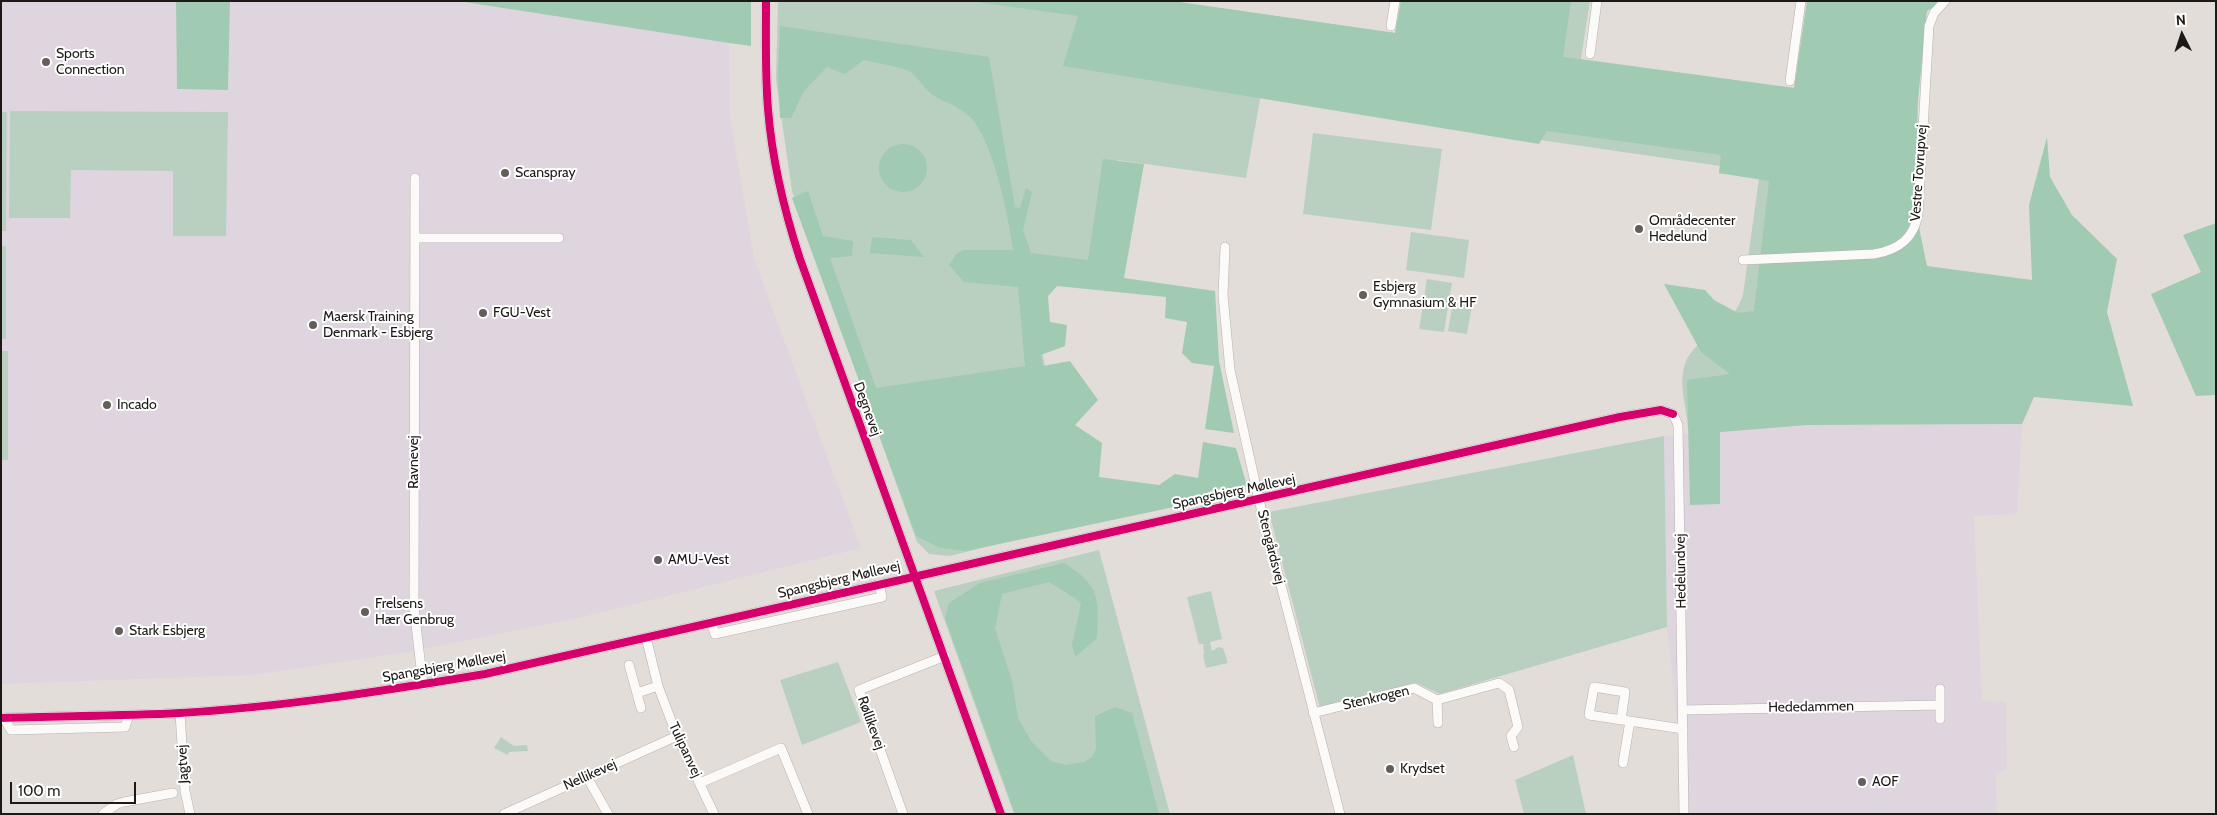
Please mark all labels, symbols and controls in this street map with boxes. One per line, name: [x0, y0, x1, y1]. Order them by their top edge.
north arrow: [2157, 10, 2207, 60]
text: N: [2175, 11, 2187, 29]
place label: Sports Connection: [56, 46, 125, 78]
marker: Sports Connection: [40, 56, 52, 68]
street label: Vestre Tovrupvej: [1907, 124, 1931, 222]
place label: Scanspray: [515, 165, 576, 181]
marker: Scanspray: [499, 167, 511, 179]
place label: Områdecenter Hedelund: [1649, 213, 1735, 246]
marker: Områdecenter Hedelund: [1633, 223, 1645, 235]
place label: Esbjerg Gymnasium & HF: [1373, 279, 1477, 312]
marker: Esbjerg Gymnasium & HF: [1357, 289, 1369, 301]
place label: FGU-Vest: [493, 305, 551, 321]
marker: FGU-Vest: [477, 307, 489, 319]
place label: Maersk Training Denmark - Esbjerg: [323, 309, 433, 342]
marker: Maersk Training Denmark - Esbjerg: [307, 319, 319, 331]
street label: Degnevej: [850, 380, 884, 438]
place label: Incado: [117, 397, 157, 413]
marker: Incado: [101, 399, 113, 411]
street label: Ravnevej: [406, 435, 422, 489]
street label: Spangsbjerg Møllevej: [1171, 471, 1297, 513]
street label: Stengårdsvej: [1254, 508, 1288, 586]
street label: Hedelundvej: [1672, 533, 1690, 609]
place label: AMU-Vest: [668, 552, 729, 568]
marker: AMU-Vest: [652, 554, 664, 566]
street label: Spangsbjerg Møllevej: [776, 558, 902, 602]
place label: Frelsens Hær Genbrug: [375, 596, 454, 628]
marker: Frelsens Hær Genbrug: [359, 606, 371, 618]
place label: Stark Esbjerg: [129, 623, 205, 639]
marker: Stark Esbjerg: [113, 625, 125, 637]
street label: Spangsbjerg Møllevej: [381, 648, 507, 686]
street label: Stenkrogen: [1341, 682, 1411, 714]
street label: Røllikevej: [854, 694, 888, 752]
street label: Hededammen: [1768, 698, 1854, 716]
street label: Tulipanvej: [665, 720, 705, 780]
street label: Jagtvej: [174, 744, 192, 784]
street label: Nellikevej: [561, 756, 619, 794]
place label: Krydset: [1400, 761, 1445, 777]
marker: Krydset: [1384, 763, 1396, 775]
scale bar: [12, 772, 139, 804]
place label: AOF: [1872, 774, 1899, 790]
marker: AOF: [1856, 776, 1868, 788]
text: 100 m: [18, 782, 60, 800]

